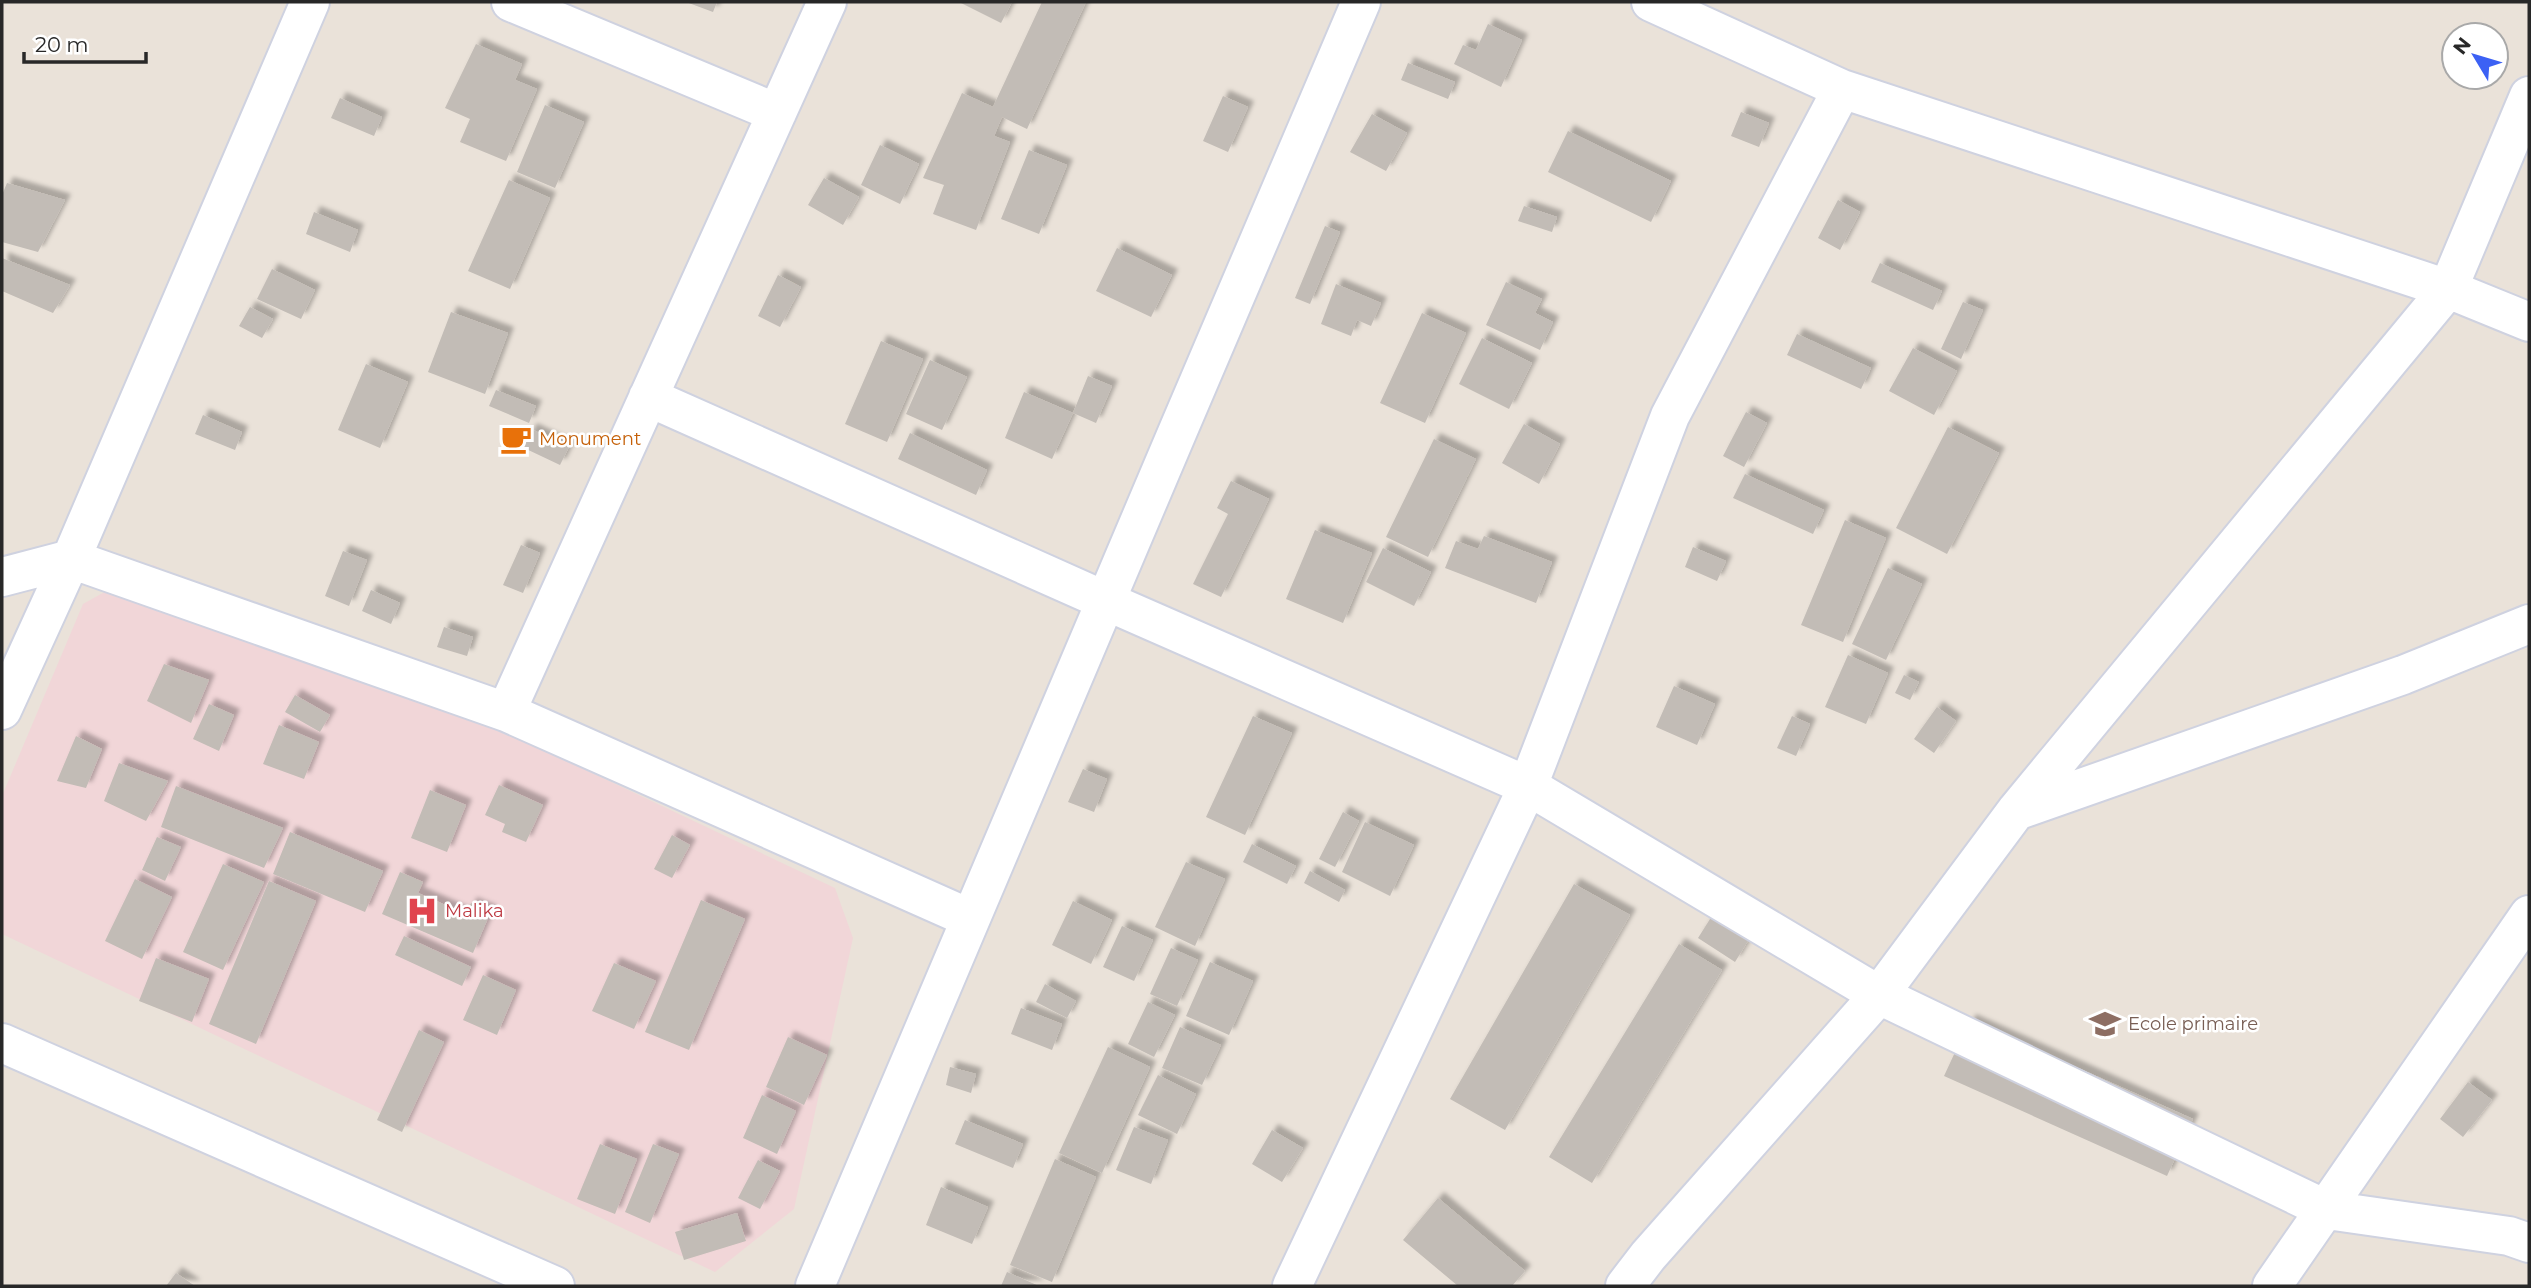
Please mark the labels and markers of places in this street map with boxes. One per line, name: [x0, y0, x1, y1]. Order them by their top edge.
cafe icon: Monument: [499, 422, 533, 456]
place label: Monument: [539, 428, 641, 450]
hospital icon: Malika: [405, 894, 439, 928]
place label: Malika: [445, 900, 504, 922]
school or university icon: Ecole primaire: [2088, 1007, 2122, 1041]
place label: Ecole primaire: [2128, 1013, 2258, 1035]

